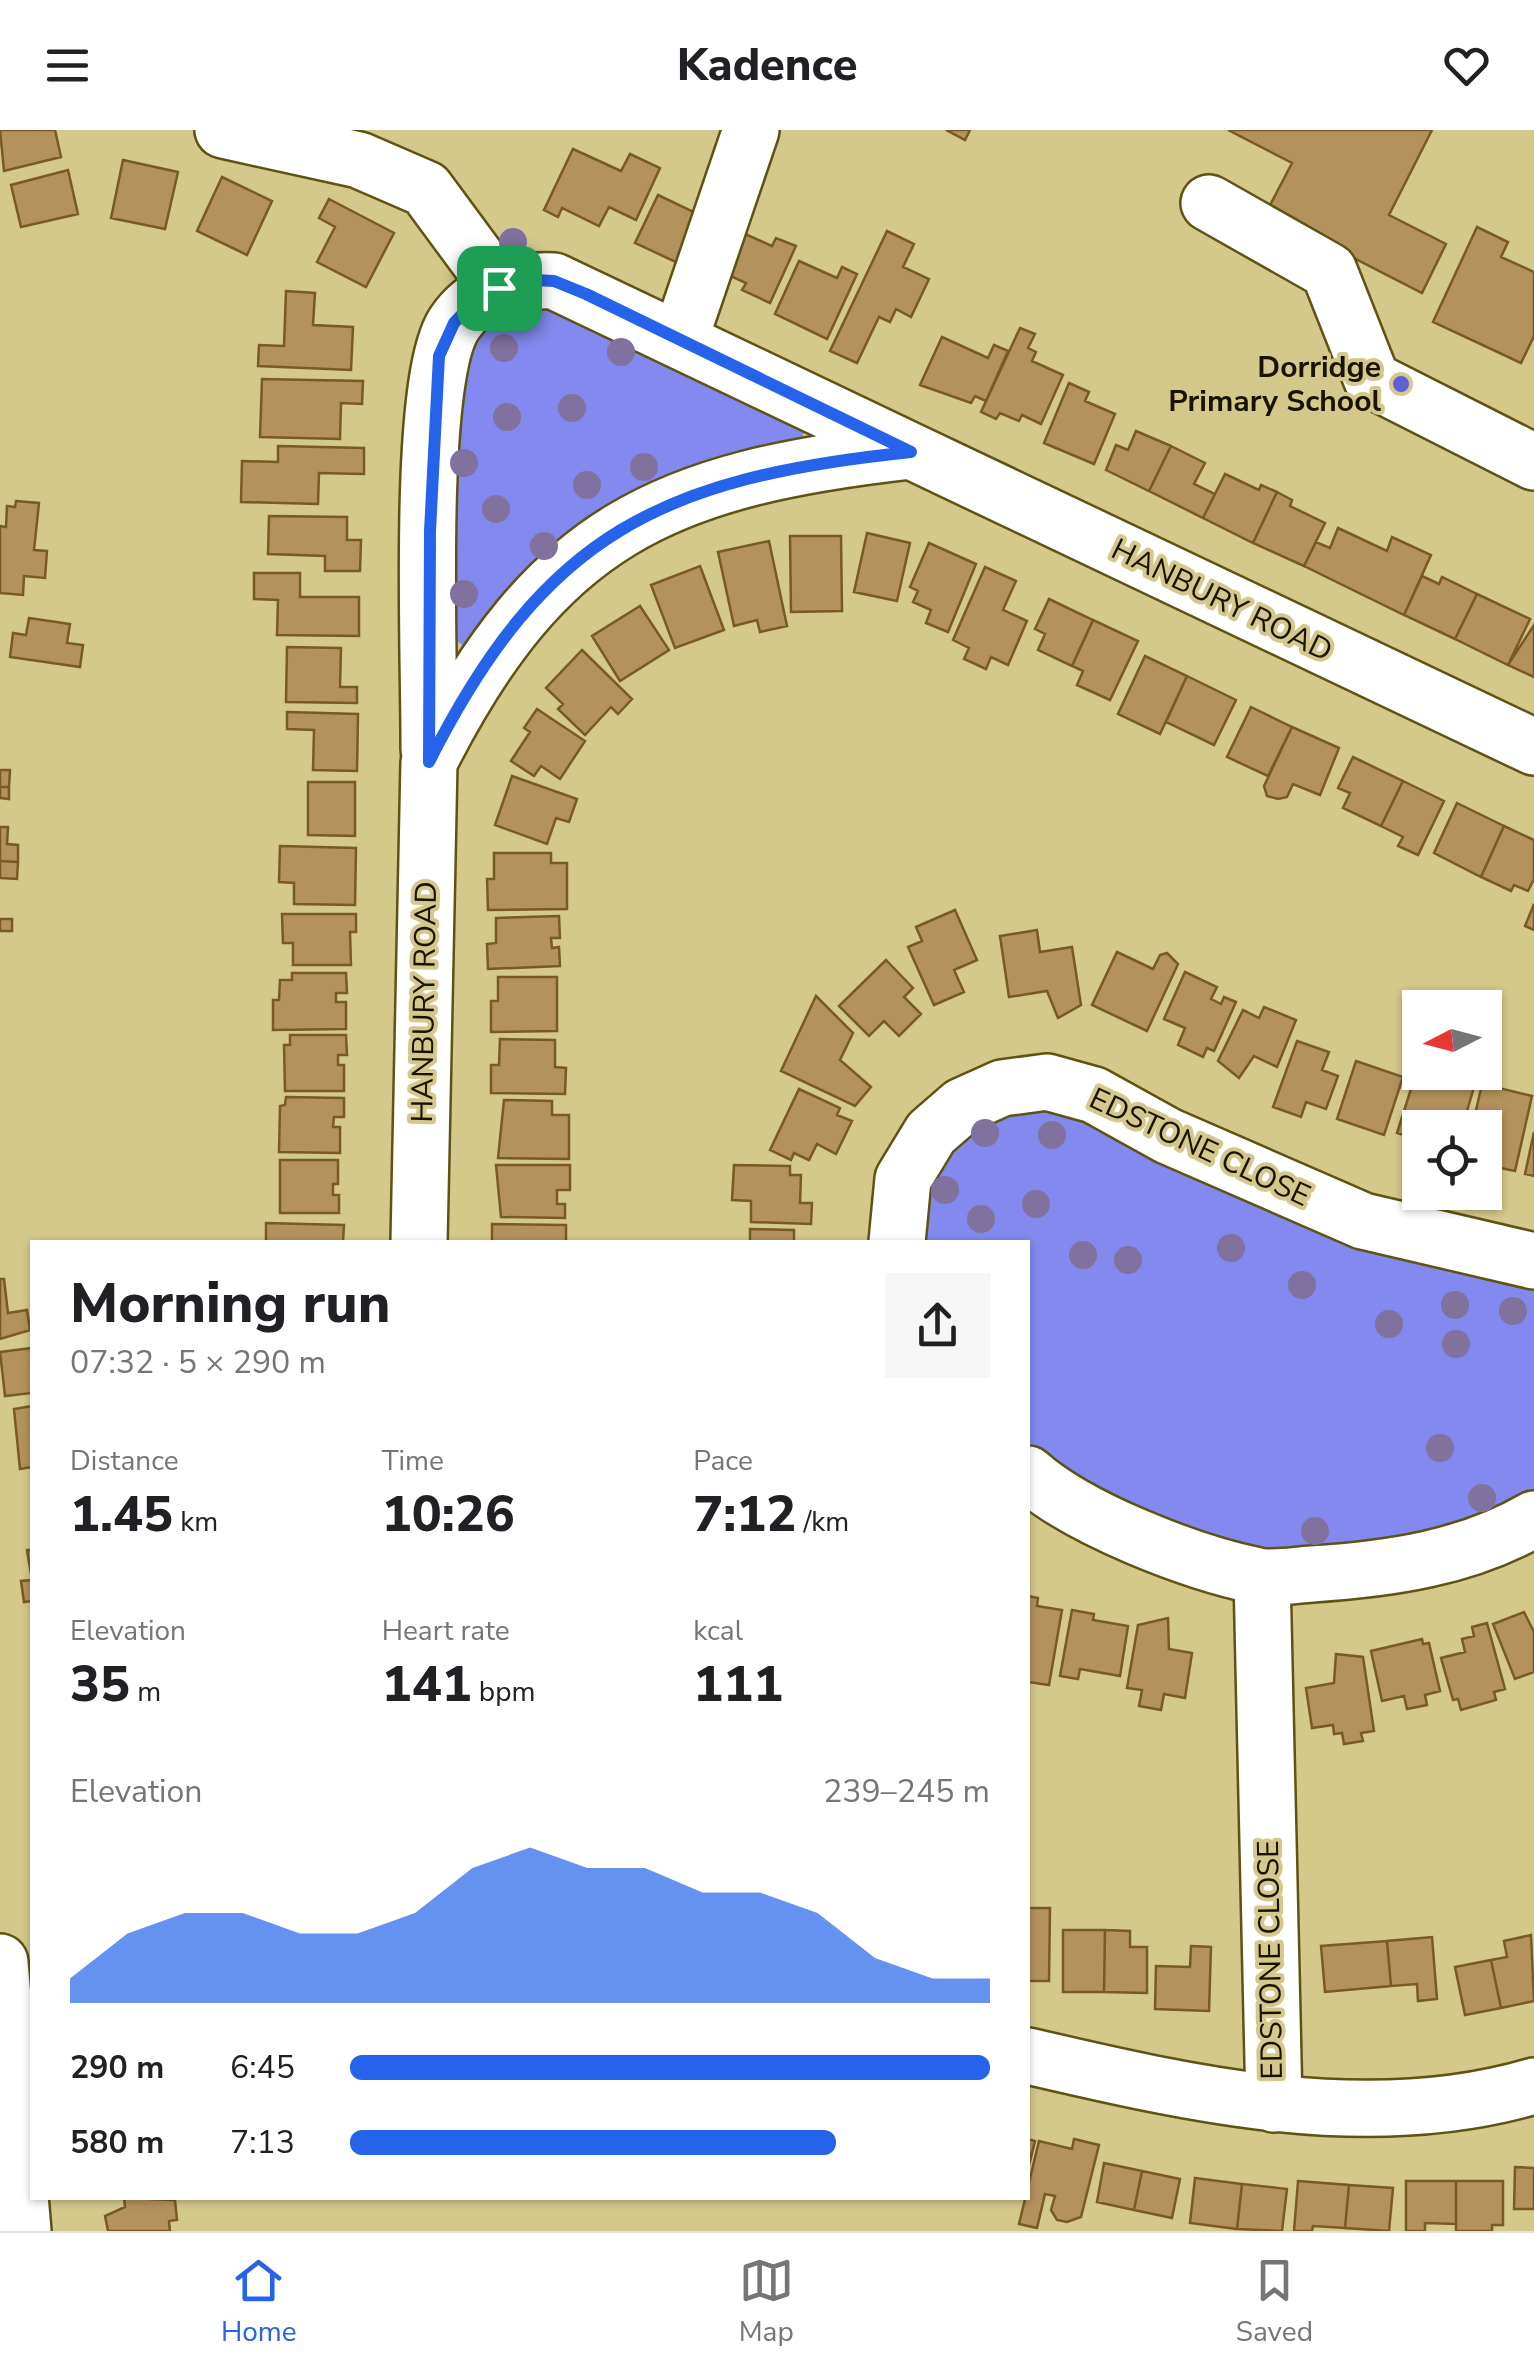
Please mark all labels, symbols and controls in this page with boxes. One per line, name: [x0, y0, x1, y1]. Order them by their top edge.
text: Kadence: [677, 35, 857, 96]
icon: menu: [40, 38, 95, 93]
icon: heart: [1439, 38, 1494, 93]
pin: [457, 246, 542, 331]
icon: arrive: [472, 261, 527, 316]
place label: Dorridge Primary School: [1168, 347, 1381, 422]
marker: Dorridge Primary School: [1390, 373, 1412, 395]
street label: HANBURY ROAD: [1104, 529, 1339, 672]
street label: HANBURY ROAD: [402, 881, 447, 1123]
north arrow: [1402, 990, 1502, 1090]
map controls: [1402, 990, 1502, 1210]
street label: EDSTONE CLOSE: [1083, 1078, 1317, 1217]
button: locate: [1402, 1110, 1502, 1210]
text: Morning run: [70, 1266, 390, 1341]
button: share: [885, 1273, 990, 1378]
text: 07:32 · 5 × 290 m: [70, 1341, 326, 1384]
text: Distance: [70, 1442, 179, 1480]
text: Time: [382, 1442, 444, 1480]
text: Pace: [693, 1442, 753, 1480]
text: 1.45: [70, 1480, 173, 1549]
text: 10:26: [382, 1480, 515, 1549]
text: 7:12: [693, 1480, 796, 1549]
text: km: [173, 1503, 218, 1541]
text: /km: [796, 1503, 849, 1541]
text: Elevation: [70, 1612, 186, 1650]
text: Heart rate: [382, 1612, 510, 1650]
text: kcal: [693, 1612, 743, 1650]
text: 35: [70, 1650, 130, 1719]
text: 141: [382, 1650, 472, 1719]
text: 111: [693, 1650, 783, 1719]
text: m: [130, 1673, 161, 1711]
text: bpm: [472, 1673, 535, 1711]
text: Elevation: [70, 1770, 203, 1813]
text: 239–245 m: [823, 1770, 990, 1813]
street label: EDSTONE CLOSE: [1248, 1840, 1293, 2080]
text: 290 m: [70, 2046, 164, 2089]
text: 6:45: [230, 2046, 295, 2089]
text: 580 m: [70, 2121, 164, 2164]
text: 7:13: [230, 2121, 295, 2164]
tab: Home: [221, 2253, 297, 2351]
tab: Map: [739, 2253, 794, 2351]
tab: Saved: [1236, 2253, 1313, 2351]

